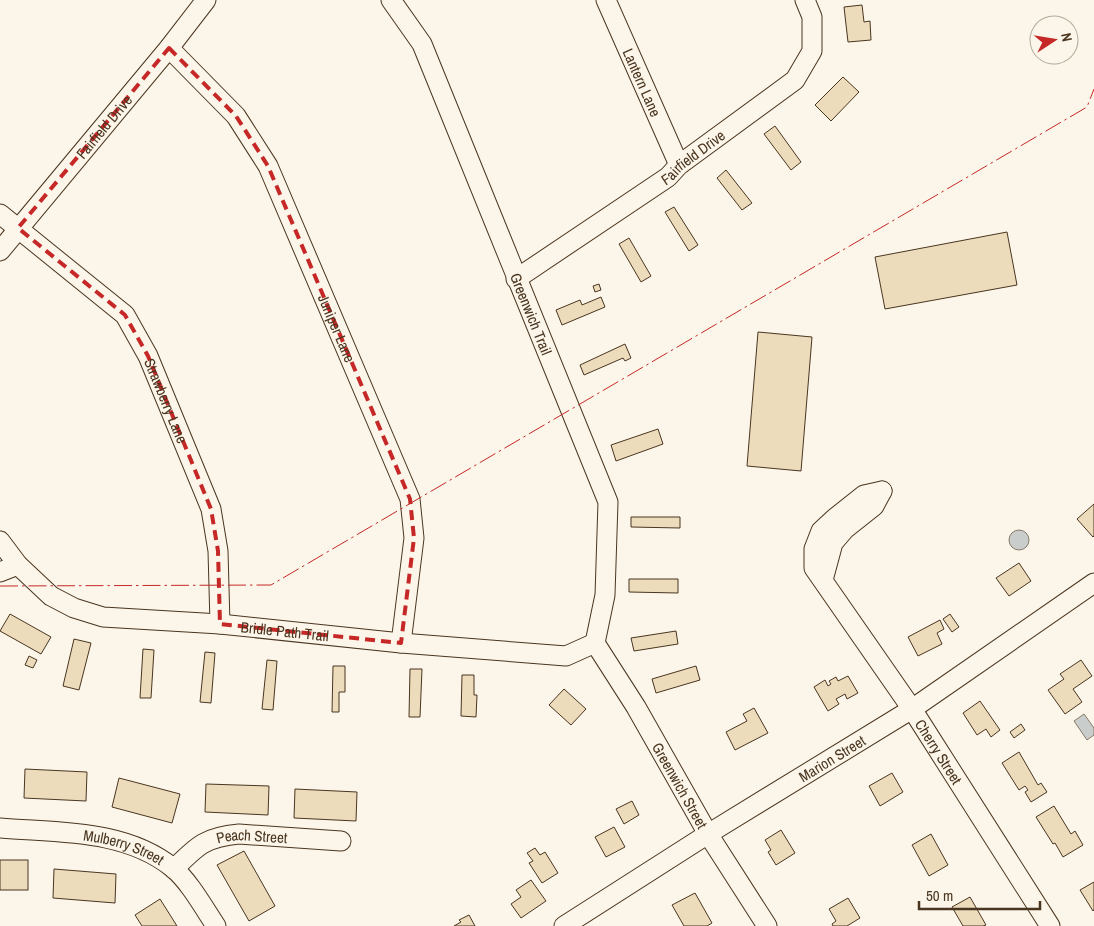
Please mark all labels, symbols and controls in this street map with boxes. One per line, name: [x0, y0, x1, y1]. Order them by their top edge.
north arrow: [1029, 15, 1079, 65]
text: N: [1057, 31, 1076, 43]
street label: Lantern Lane: [618, 45, 667, 120]
street label: Fairfield Drive: [71, 90, 137, 163]
street label: Fairfield Drive: [657, 124, 729, 189]
street label: Greenwich Trail: [505, 270, 558, 358]
street label: Juniper Lane: [313, 291, 361, 365]
street label: Strawberry Lane: [139, 355, 193, 447]
street label: Bridle Path Trail: [240, 616, 330, 646]
street label: Cherry Street: [911, 715, 968, 789]
street label: Marion Street: [794, 729, 870, 787]
street label: Greenwich Street: [648, 738, 713, 833]
street label: Peach Street: [214, 823, 289, 848]
street label: Mulberry Street: [82, 824, 169, 870]
scale bar: [919, 878, 1040, 910]
text: 50 m: [926, 885, 953, 906]

